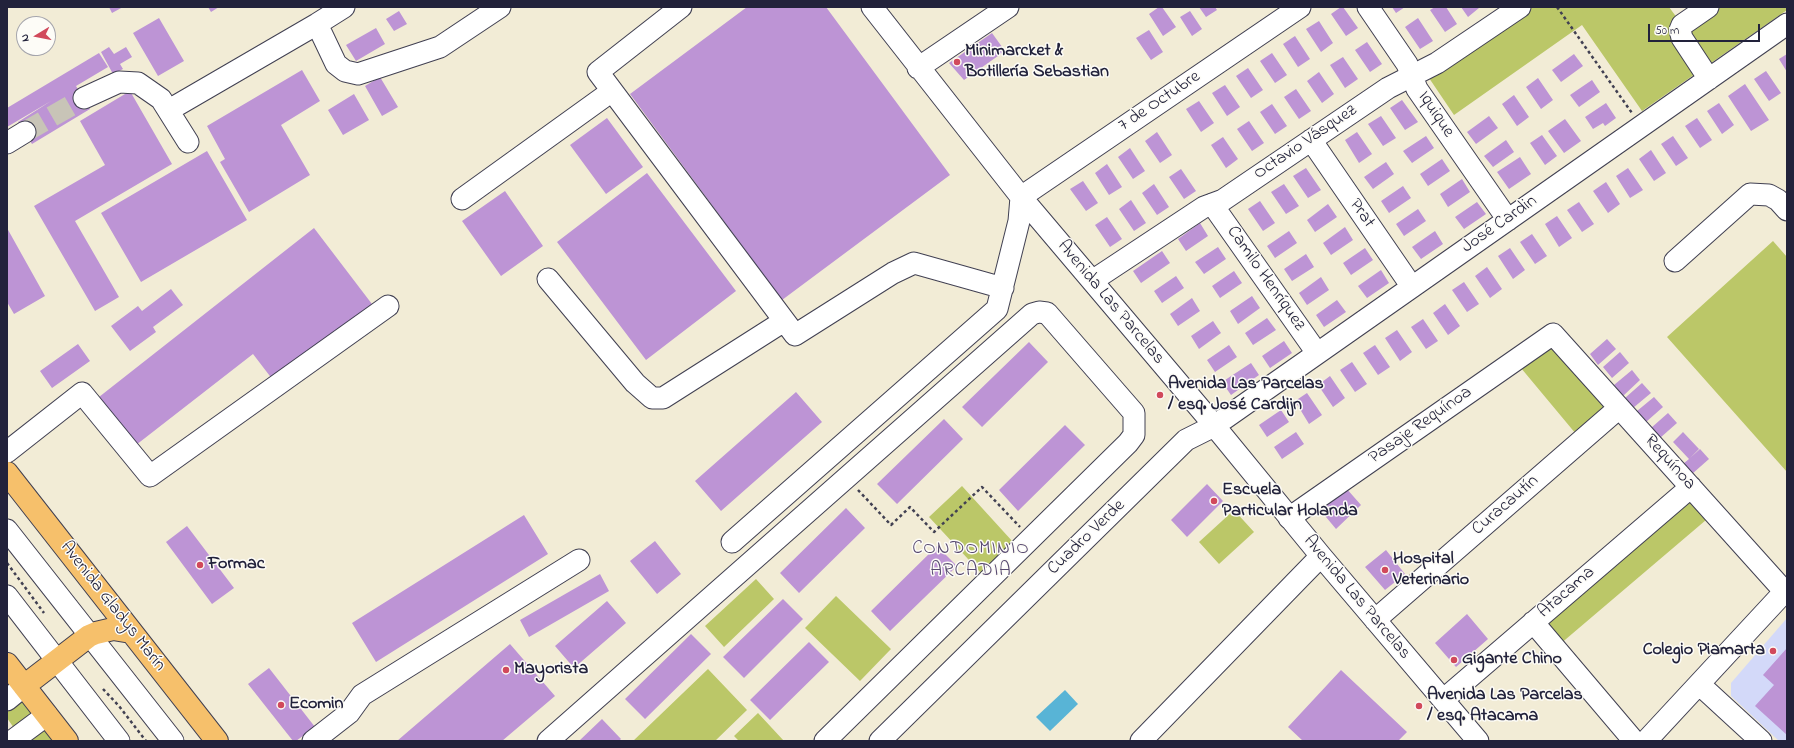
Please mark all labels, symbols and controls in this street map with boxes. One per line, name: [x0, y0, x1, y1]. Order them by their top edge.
north arrow: [16, 16, 56, 56]
scale bar: [1650, 16, 1762, 42]
text: 50 m: [1655, 22, 1679, 40]
text: N: [17, 33, 34, 43]
place label: Minimarcket & Botillería Sebastian: [965, 41, 1109, 84]
marker: Minimarcket & Botillería Sebastian: [952, 57, 962, 67]
street label: 7 de Octubre: [1115, 67, 1205, 137]
street label: Iquique: [1412, 88, 1458, 142]
street label: Octavio Vásquez: [1250, 101, 1362, 185]
street label: José Cardin: [1458, 191, 1542, 259]
street label: Prat: [1343, 195, 1379, 233]
street label: Camilo Henríquez: [1221, 222, 1309, 336]
street label: Avenida Las Parcelas: [1052, 236, 1168, 370]
place label: Avenida Las Parcelas / esq. José Cardijn: [1168, 374, 1324, 416]
street label: Pasaje Requínoa: [1365, 382, 1477, 470]
marker: Avenida Las Parcelas / esq. José Cardijn: [1155, 390, 1165, 400]
street label: Requínoa: [1639, 431, 1699, 495]
street label: Curacautín: [1468, 471, 1544, 541]
place label: Escuela Particular Holanda: [1222, 480, 1358, 522]
street label: Cuadro Verde: [1044, 496, 1130, 580]
marker: Escuela Particular Holanda: [1209, 496, 1219, 506]
street label: Avenida Las Parcelas: [1298, 531, 1414, 665]
street label: Avenida Gladys Marín: [54, 538, 170, 676]
district label: CONDOMINIO ARCADIA: [912, 539, 1030, 583]
place label: Hospital Veterinario: [1393, 549, 1469, 592]
place label: Formac: [208, 554, 265, 576]
marker: Formac: [195, 560, 205, 570]
street label: Atacama: [1534, 562, 1600, 624]
marker: Hospital Veterinario: [1380, 565, 1390, 575]
place label: Colegio Piamarta: [1643, 640, 1765, 662]
marker: Colegio Piamarta: [1768, 646, 1778, 656]
place label: Gigante Chino: [1462, 649, 1562, 671]
marker: Gigante Chino: [1449, 655, 1459, 665]
place label: Mayorista: [514, 659, 588, 681]
marker: Mayorista: [501, 665, 511, 675]
place label: Avenida Las Parcelas / esq. Atacama: [1427, 685, 1583, 728]
place label: Ecomin: [289, 694, 343, 716]
marker: Ecomin: [276, 700, 286, 710]
marker: Avenida Las Parcelas / esq. Atacama: [1414, 701, 1424, 711]

